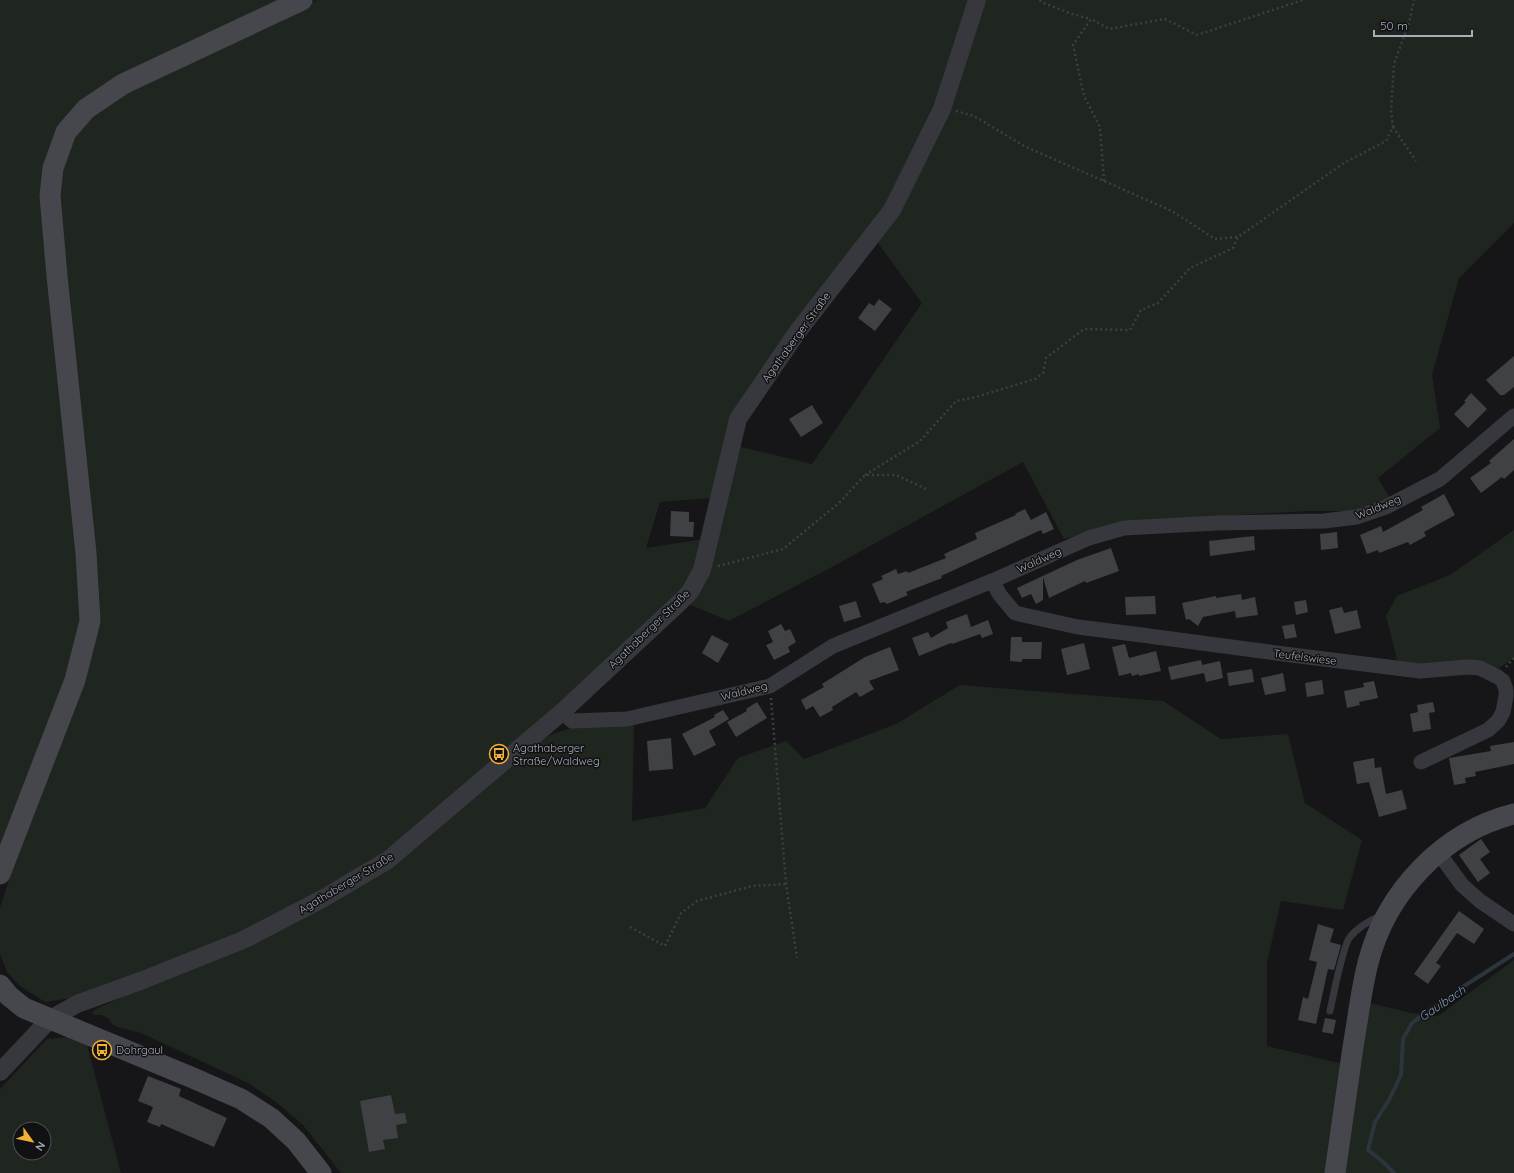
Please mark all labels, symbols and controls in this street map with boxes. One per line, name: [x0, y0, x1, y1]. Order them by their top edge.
scale bar: [1374, 12, 1472, 38]
text: 50 m: [1380, 18, 1408, 33]
street label: Agathaberger Straße: [759, 289, 833, 385]
street label: Waldweg: [1353, 492, 1403, 522]
street label: Waldweg: [1014, 544, 1064, 576]
street label: Agathaberger Straße: [605, 587, 693, 671]
street label: Teufelswiese: [1273, 646, 1337, 668]
street label: Waldweg: [719, 678, 769, 704]
place label: Agathaberger Straße/Waldweg: [513, 741, 600, 768]
bus stop icon: Agathaberger Straße/Waldweg: [488, 743, 510, 765]
street label: Agathaberger Straße: [296, 849, 396, 917]
water label: Gaulbach: [1416, 982, 1468, 1024]
bus stop icon: Dohrgaul: [91, 1039, 113, 1061]
place label: Dohrgaul: [116, 1043, 163, 1057]
north arrow: [12, 1121, 52, 1161]
text: N: [32, 1139, 48, 1154]

